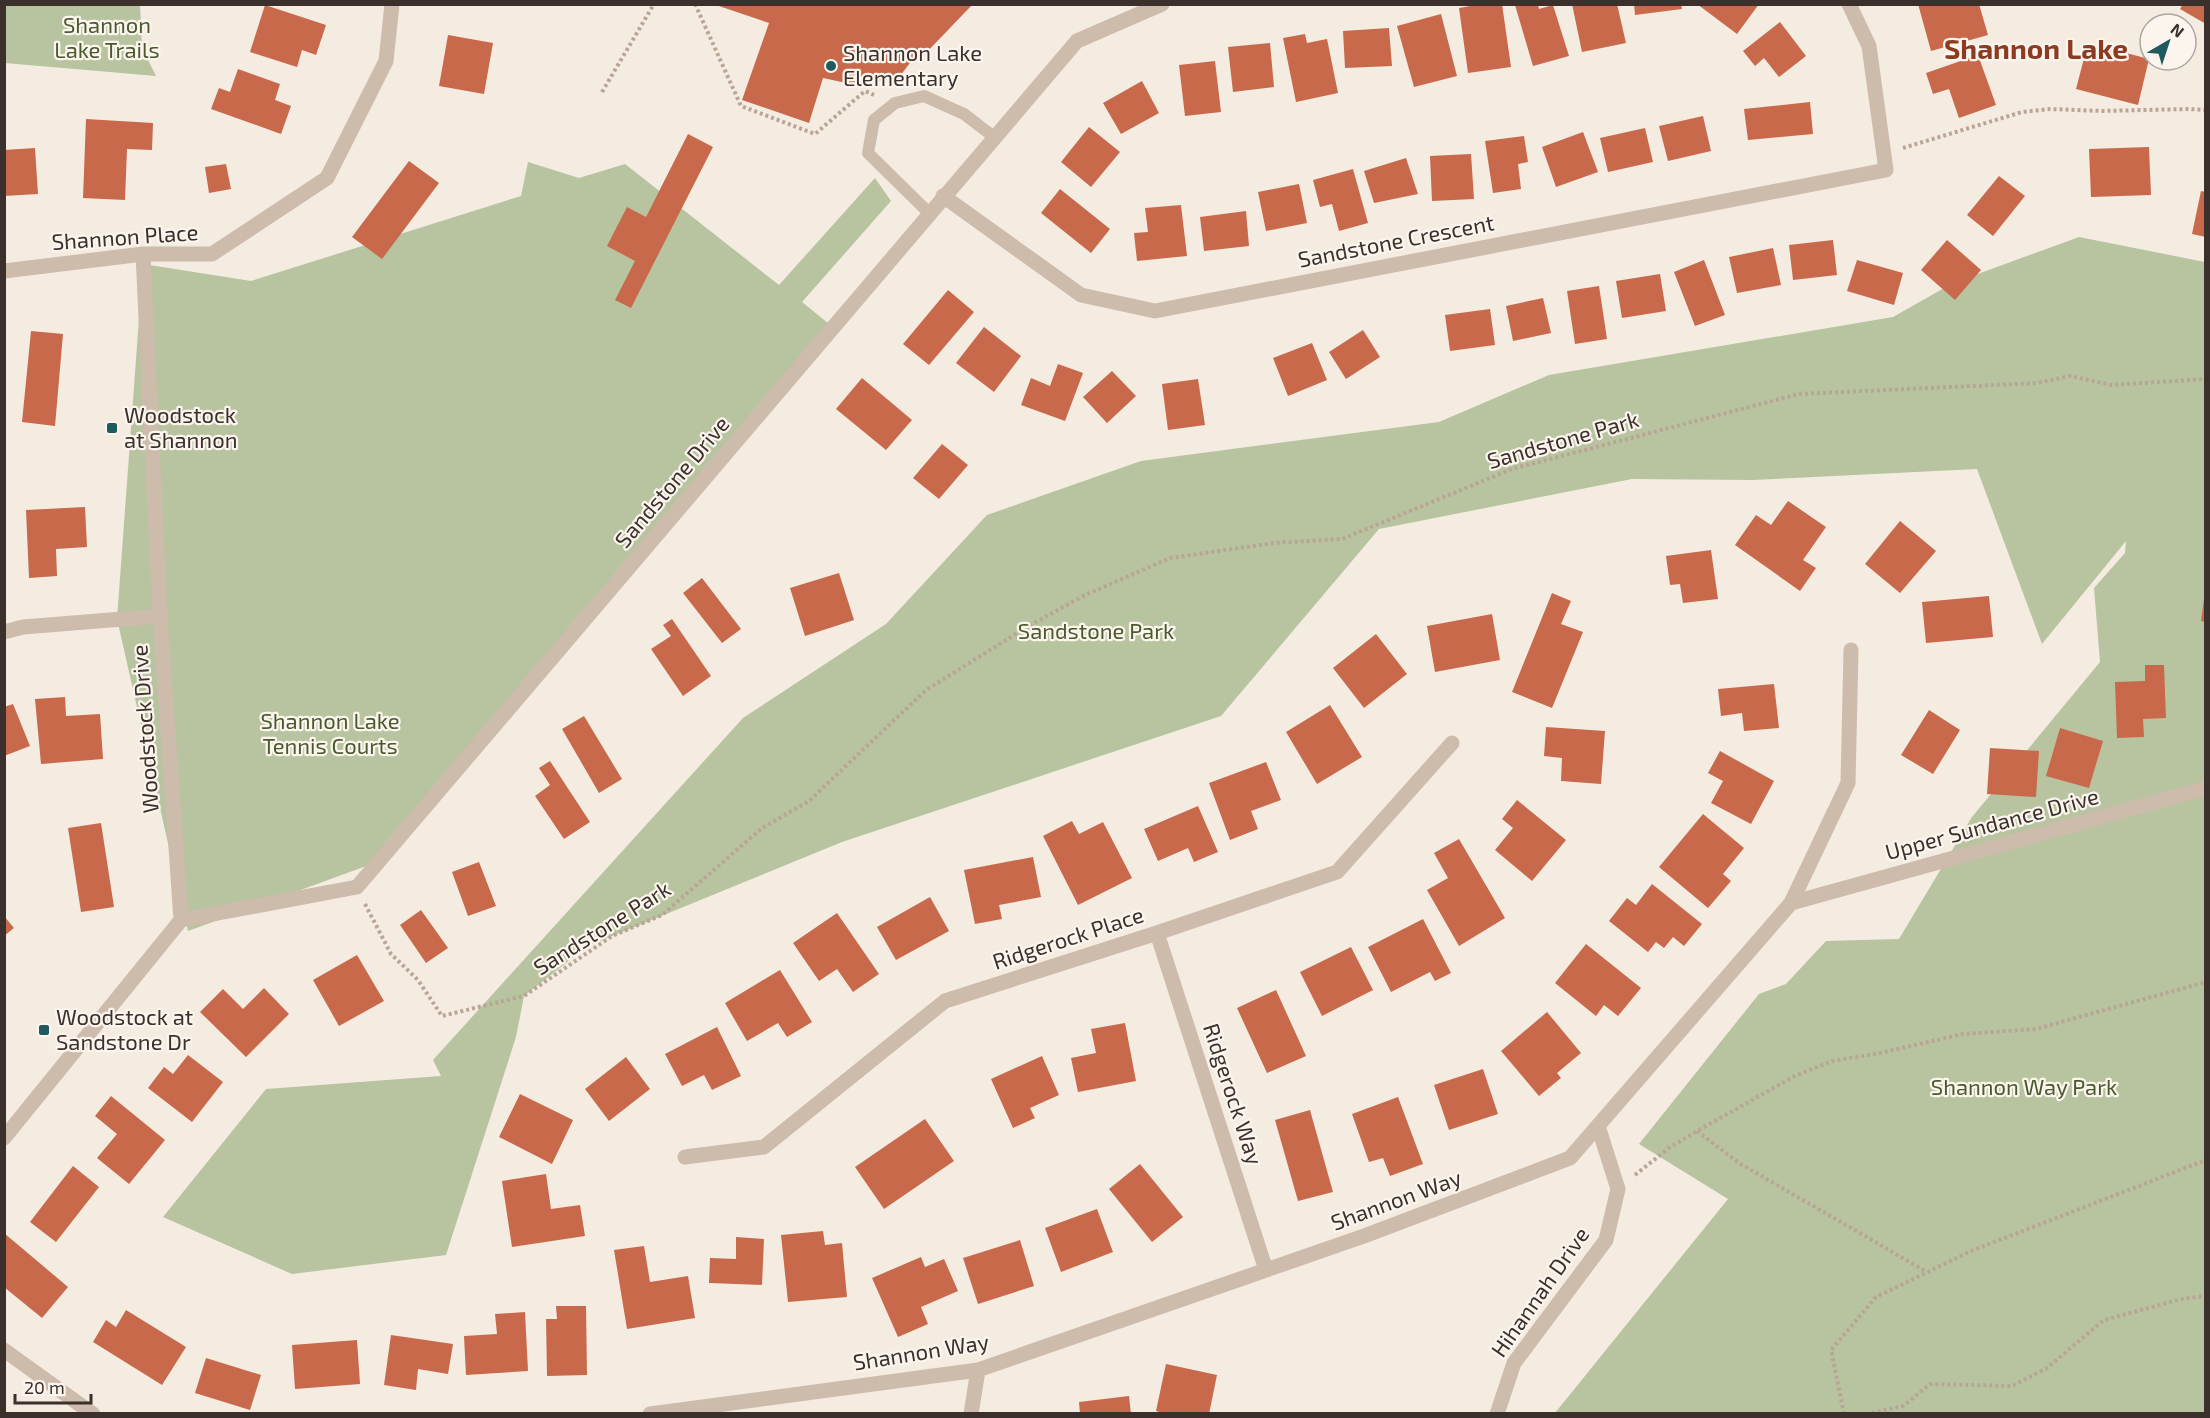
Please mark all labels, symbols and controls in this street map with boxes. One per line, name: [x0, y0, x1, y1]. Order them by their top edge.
park label: Shannon Lake Trails: [54, 11, 160, 62]
north arrow: [2138, 12, 2198, 72]
text: N: [2167, 19, 2188, 41]
district label: Shannon Lake: [1944, 31, 2128, 65]
place label: Shannon Lake Elementary: [843, 39, 982, 90]
marker: Shannon Lake Elementary: [824, 59, 838, 73]
street label: Sandstone Crescent: [1296, 208, 1496, 272]
street label: Shannon Place: [51, 218, 199, 254]
place label: Woodstock at Shannon: [124, 401, 237, 452]
street label: Sandstone Park: [1484, 405, 1641, 473]
street label: Sandstone Drive: [609, 410, 734, 552]
marker: Woodstock at Shannon: [105, 421, 119, 435]
park label: Sandstone Park: [1018, 617, 1174, 643]
street label: Woodstock Drive: [125, 644, 163, 814]
park label: Shannon Lake Tennis Courts: [260, 707, 400, 758]
street label: Upper Sundance Drive: [1882, 782, 2101, 864]
street label: Sandstone Park: [528, 875, 675, 980]
street label: Ridgerock Place: [989, 900, 1147, 974]
place label: Woodstock at Sandstone Dr: [56, 1003, 193, 1054]
street label: Ridgerock Way: [1199, 1020, 1269, 1168]
marker: Woodstock at Sandstone Dr: [37, 1023, 51, 1037]
park label: Shannon Way Park: [1931, 1073, 2117, 1099]
street label: Shannon Way: [1327, 1163, 1465, 1235]
street label: Hihannah Drive: [1485, 1221, 1594, 1361]
street label: Shannon Way: [851, 1327, 991, 1375]
scale bar: [15, 1367, 92, 1405]
text: 20 m: [24, 1376, 65, 1398]

